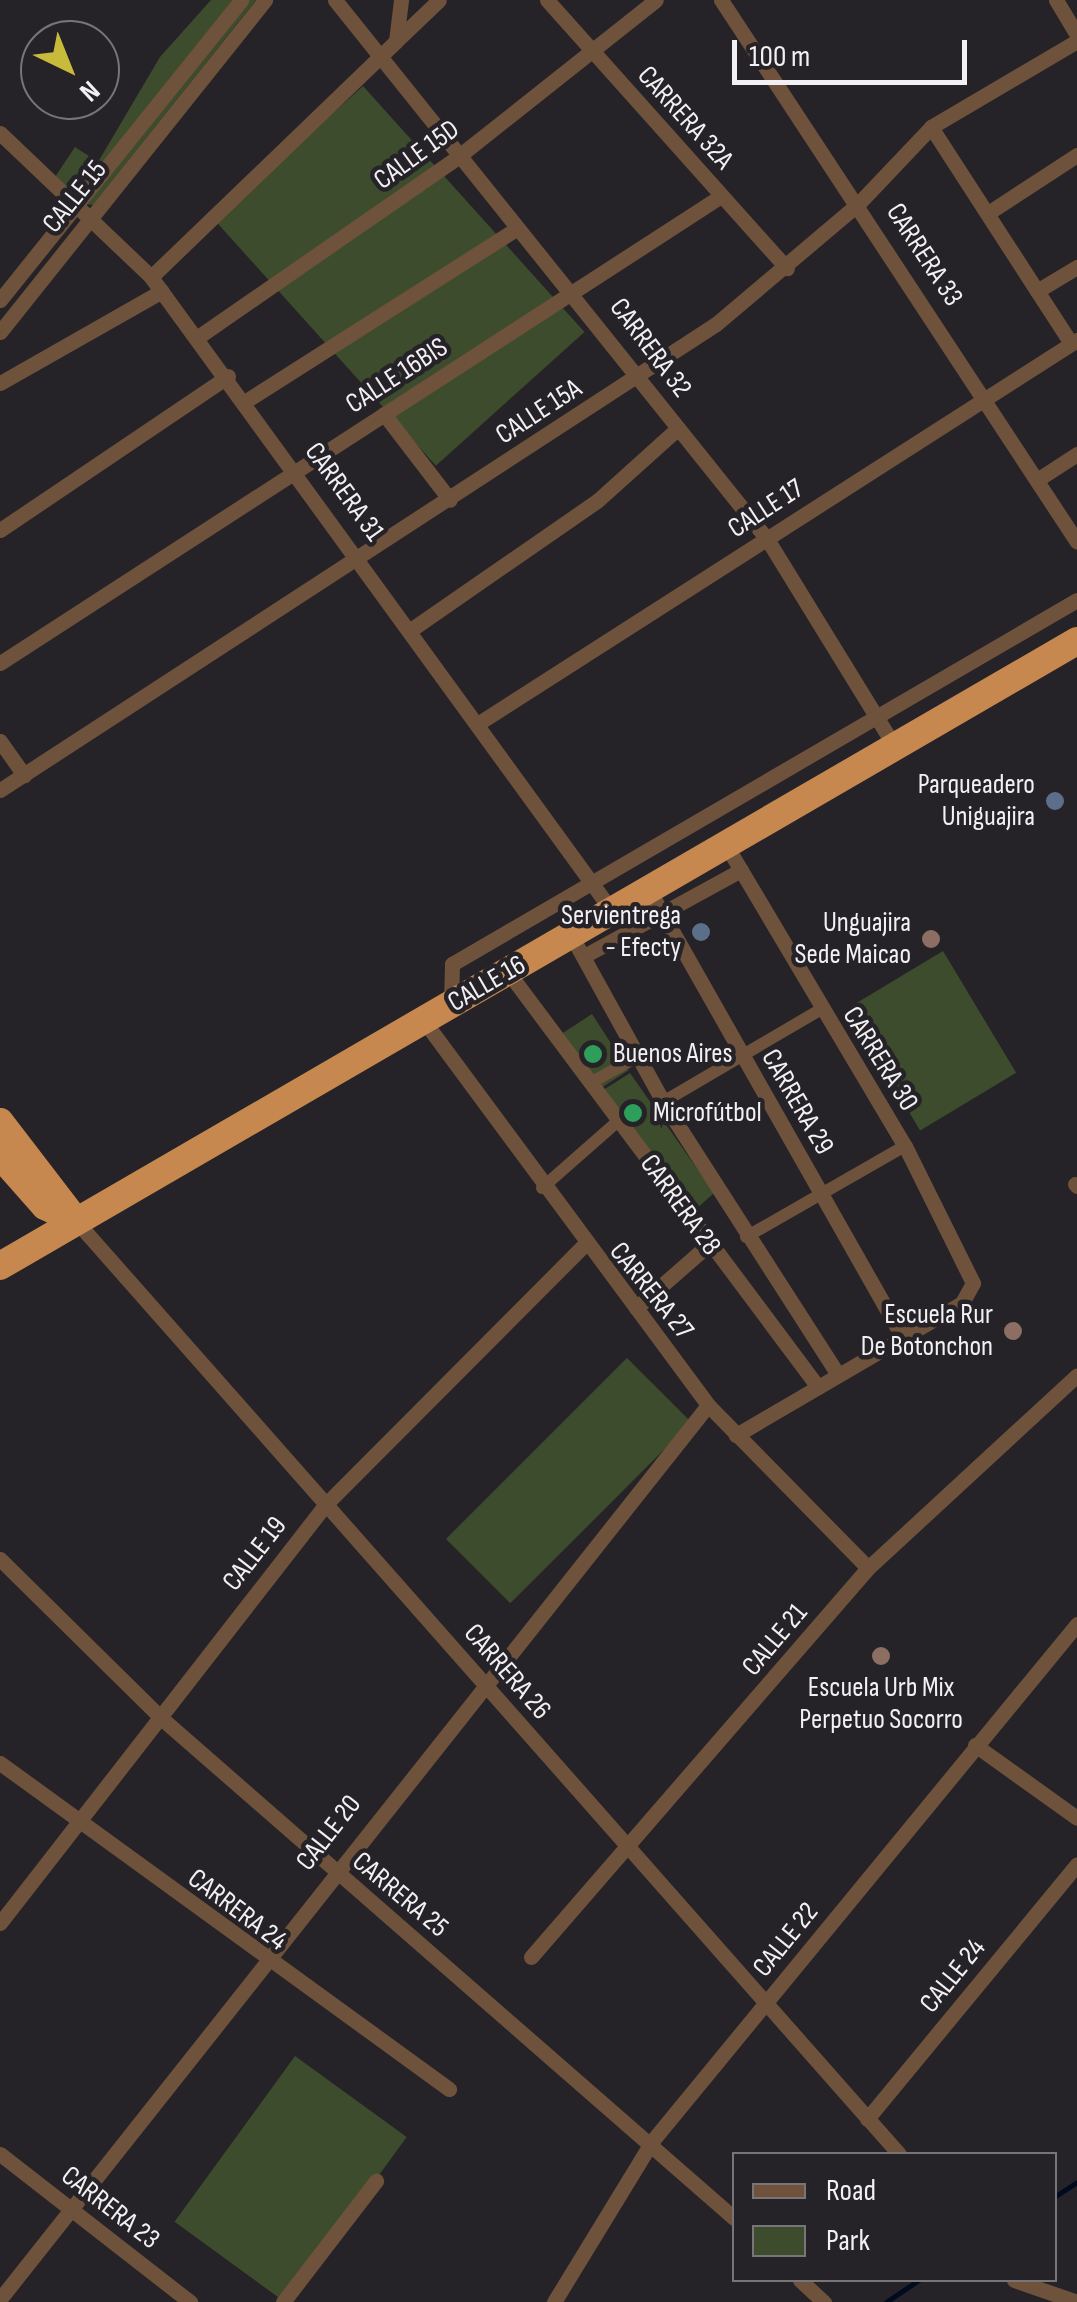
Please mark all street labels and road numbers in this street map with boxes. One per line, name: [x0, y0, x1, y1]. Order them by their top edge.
street label: CARRERA 32A: [630, 59, 740, 177]
street label: CALLE 15D: [368, 113, 466, 197]
street label: CALLE 15: [36, 154, 114, 240]
street label: CARRERA 33: [878, 197, 970, 313]
street label: CARRERA 32: [602, 292, 698, 404]
street label: CALLE 16BIS: [340, 331, 454, 421]
street label: CALLE 15A: [490, 372, 588, 452]
street label: CARRERA 31: [297, 436, 391, 548]
street label: CALLE 17: [722, 472, 810, 546]
street label: CALLE 16: [442, 948, 532, 1020]
street label: CARRERA 30: [835, 1001, 925, 1117]
street label: CARRERA 29: [753, 1043, 841, 1161]
street label: CARRERA 28: [632, 1148, 728, 1262]
street label: CARRERA 27: [602, 1236, 700, 1346]
street label: CALLE 19: [216, 1510, 294, 1598]
street label: CALLE 21: [735, 1597, 815, 1683]
street label: CARRERA 26: [456, 1617, 558, 1727]
street label: CALLE 20: [289, 1789, 369, 1877]
street label: CARRERA 25: [345, 1845, 455, 1945]
street label: CARRERA 24: [181, 1862, 293, 1958]
street label: CALLE 22: [746, 1896, 826, 1984]
street label: CALLE 24: [913, 1932, 993, 2020]
street label: CARRERA 23: [54, 2159, 166, 2257]

